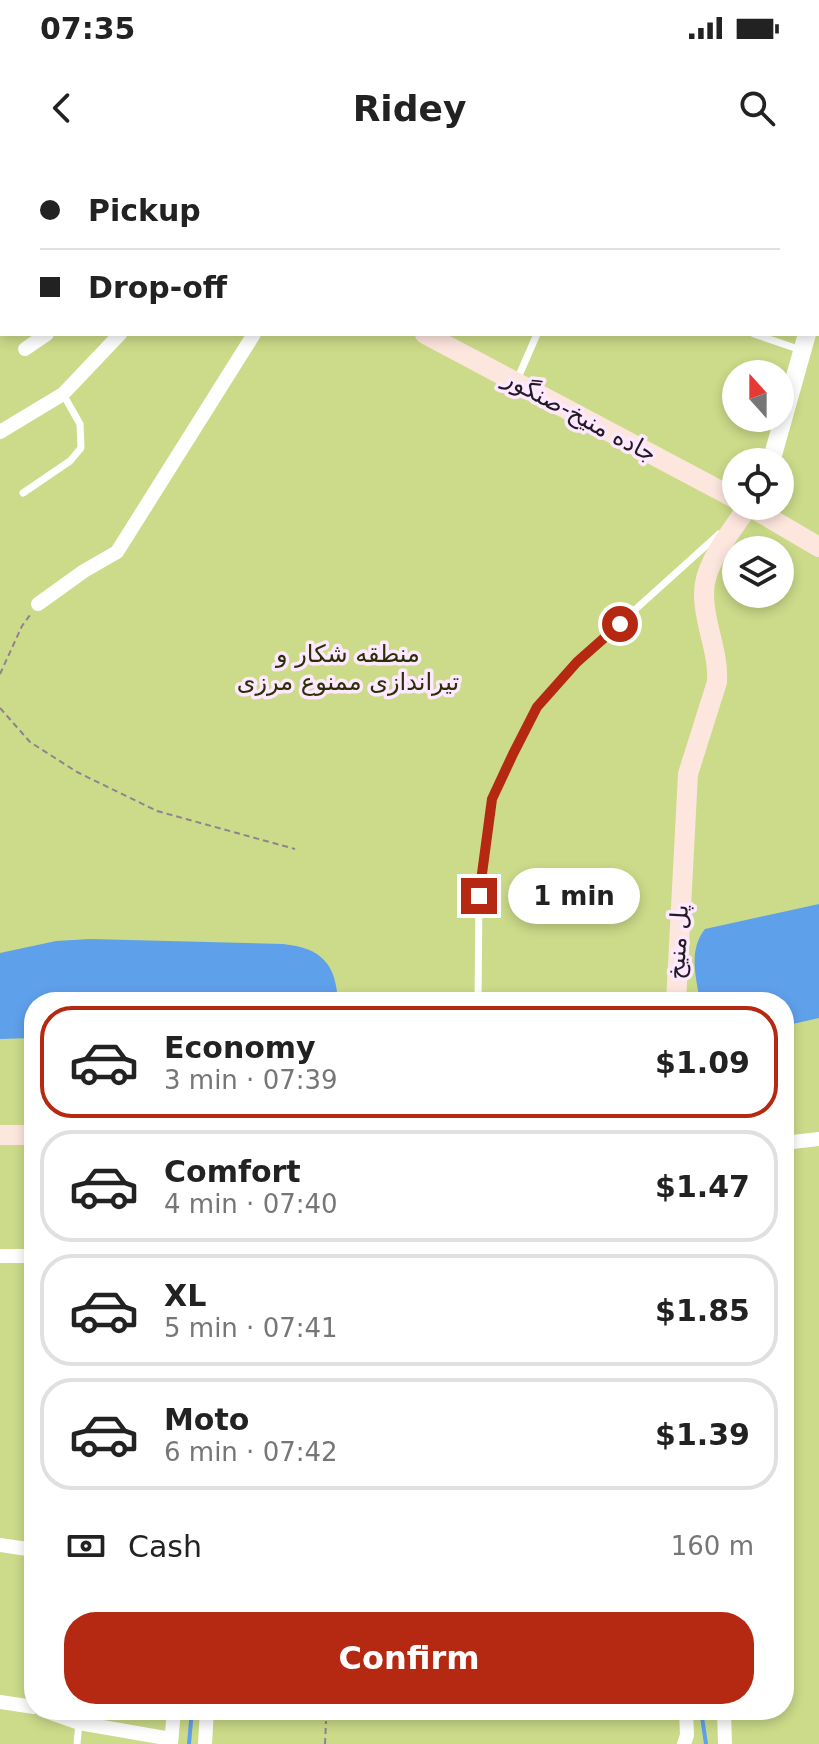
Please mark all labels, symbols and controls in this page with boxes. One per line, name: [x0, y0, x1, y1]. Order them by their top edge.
text: 07:35: [40, 11, 136, 46]
icon: back: [40, 86, 84, 130]
icon: search: [735, 86, 779, 130]
text: Ridey: [353, 88, 466, 129]
text: Pickup: [88, 193, 201, 228]
text: Drop-off: [88, 270, 227, 305]
north arrow: [722, 360, 794, 432]
map controls: [722, 360, 794, 608]
street label: جاده منیخ-صنگور: [498, 363, 661, 468]
button: locate: [722, 448, 794, 520]
button: layers: [722, 536, 794, 608]
route start: [602, 606, 638, 642]
park label: منطقه شکار و تیراندازی ممنوع مرزی: [237, 640, 459, 696]
callout: 1 min: [507, 868, 639, 924]
route end: [461, 878, 497, 914]
text: 1 min: [533, 881, 615, 911]
street label: پل منیخ: [662, 904, 694, 980]
icon: car: [68, 1026, 140, 1098]
text: Economy: [164, 1030, 316, 1065]
text: $1.09: [655, 1045, 750, 1080]
text: 3 min · 07:39: [164, 1065, 338, 1095]
icon: car: [68, 1150, 140, 1222]
text: Comfort: [164, 1154, 301, 1189]
text: $1.47: [655, 1169, 750, 1204]
text: 4 min · 07:40: [164, 1189, 338, 1219]
icon: car: [68, 1274, 140, 1346]
text: XL: [164, 1278, 206, 1313]
text: $1.85: [655, 1293, 750, 1328]
text: 5 min · 07:41: [164, 1313, 338, 1343]
icon: car: [68, 1398, 140, 1470]
text: Moto: [164, 1402, 249, 1437]
text: $1.39: [655, 1417, 750, 1452]
text: 6 min · 07:42: [164, 1437, 338, 1467]
icon: cash: [64, 1524, 108, 1568]
text: Cash: [128, 1529, 202, 1564]
text: 160 m: [671, 1531, 754, 1561]
button: Confirm: [64, 1612, 754, 1704]

